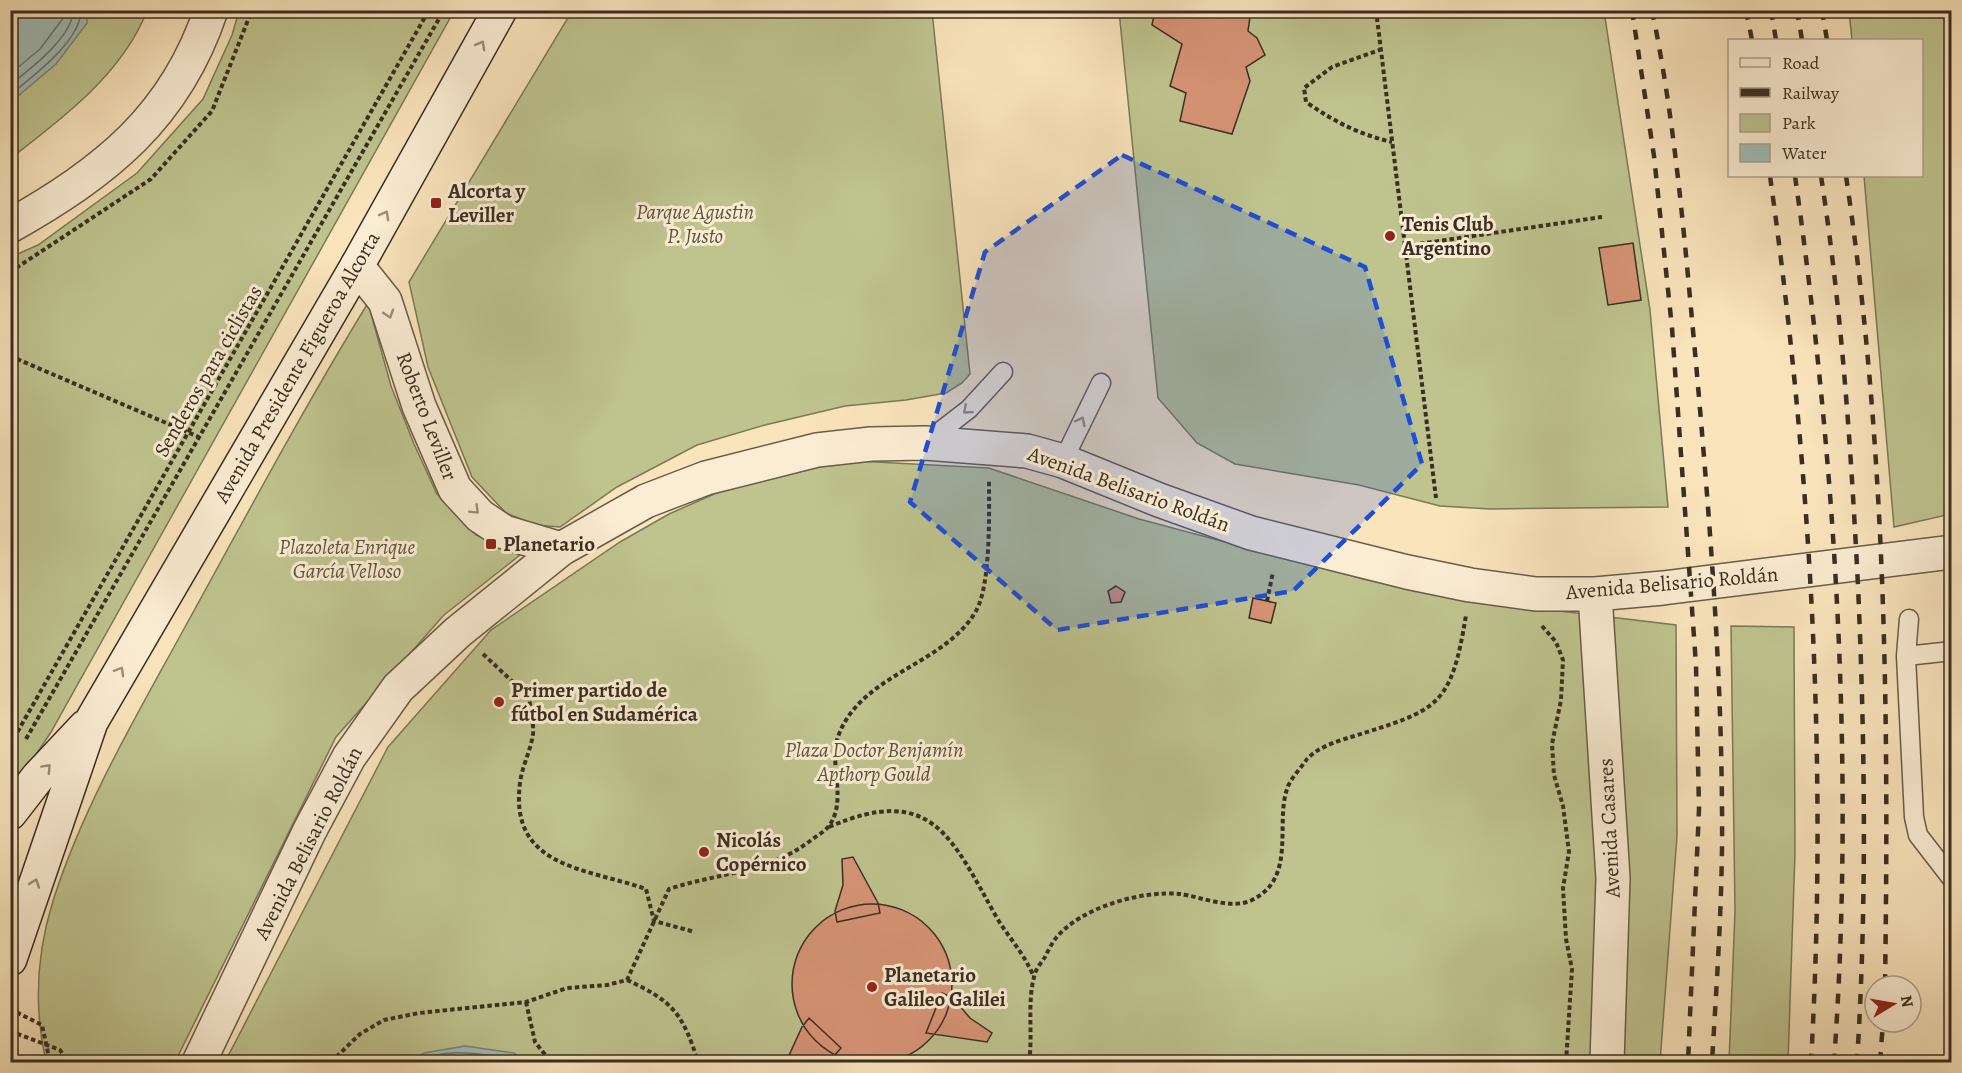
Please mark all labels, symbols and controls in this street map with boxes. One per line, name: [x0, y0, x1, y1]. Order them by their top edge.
legend: [1728, 39, 1923, 177]
one-way arrow: [474, 41, 485, 51]
text: Road: [1782, 51, 1820, 75]
text: Railway: [1782, 81, 1840, 105]
text: Park: [1782, 111, 1816, 135]
text: Water: [1781, 141, 1827, 165]
place label: Alcorta y Leviller: [447, 177, 526, 229]
marker: Alcorta y Leviller: [429, 196, 443, 210]
park label: Parque Agustin P. Justo: [636, 198, 754, 250]
place label: Tenis Club Argentino: [1401, 210, 1494, 262]
one-way arrow: [378, 211, 389, 221]
street label: Avenida Presidente Figueroa Alcorta: [207, 226, 387, 509]
marker: Tenis Club Argentino: [1383, 229, 1397, 243]
street label: Senderos para ciclistas: [147, 280, 269, 462]
one-way arrow: [382, 308, 395, 319]
street label: Roberto Leviller: [390, 348, 464, 484]
one-way arrow: [963, 403, 974, 414]
one-way arrow: [1074, 417, 1085, 428]
street label: Avenida Belisario Roldán: [1023, 439, 1234, 539]
one-way arrow: [467, 503, 478, 514]
place label: Planetario: [503, 530, 595, 558]
park label: Plazoleta Enrique García Velloso: [279, 533, 416, 585]
marker: Planetario: [484, 537, 498, 551]
street label: Avenida Belisario Roldán: [1564, 560, 1779, 606]
one-way arrow: [113, 667, 124, 677]
place label: Primer partido de fútbol en Sudamérica: [511, 676, 699, 728]
marker: Primer partido de fútbol en Sudamérica: [492, 695, 506, 709]
park label: Plaza Doctor Benjamín Apthorp Gould: [785, 736, 963, 788]
street label: Avenida Belisario Roldán: [247, 742, 369, 945]
street label: Avenida Casares: [1591, 757, 1627, 900]
one-way arrow: [40, 764, 51, 774]
place label: Nicolás Copérnico: [716, 826, 807, 878]
marker: Nicolás Copérnico: [697, 845, 711, 859]
one-way arrow: [28, 878, 41, 889]
place label: Planetario Galileo Galilei: [884, 961, 1006, 1013]
north arrow: [1863, 974, 1923, 1034]
marker: Planetario Galileo Galilei: [865, 980, 879, 994]
text: N: [1895, 994, 1919, 1009]

